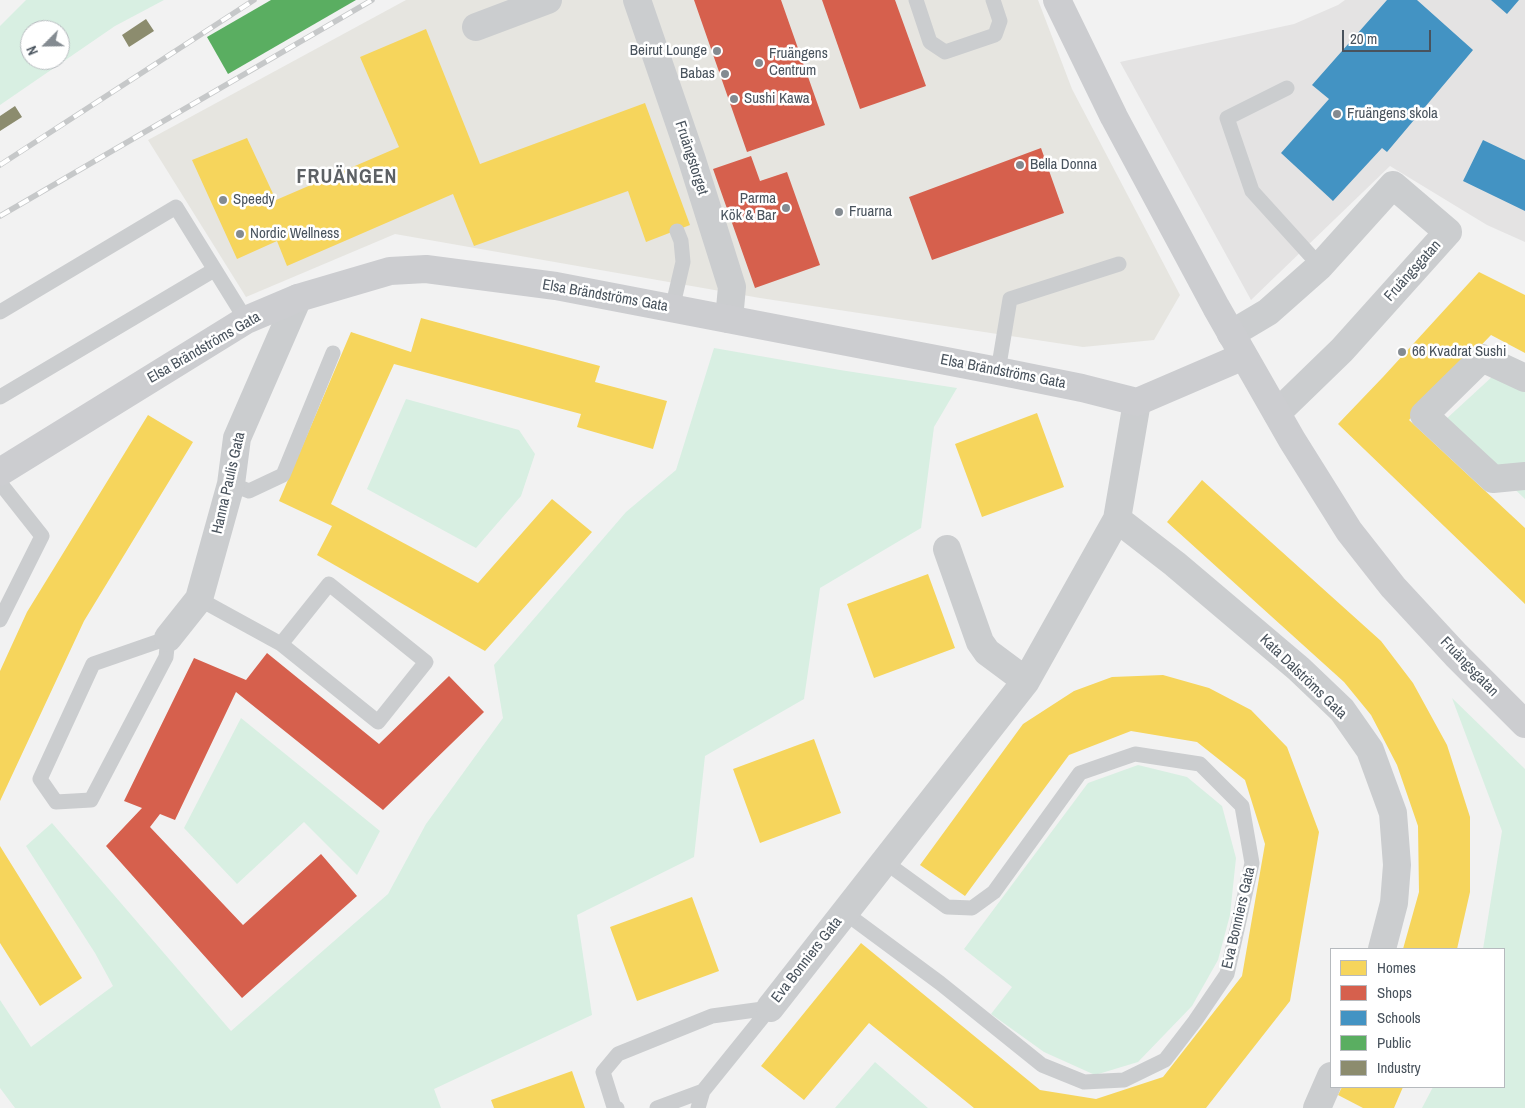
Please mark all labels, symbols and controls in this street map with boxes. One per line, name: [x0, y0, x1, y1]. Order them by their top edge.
north arrow: [20, 20, 70, 70]
scale bar: [1345, 20, 1434, 52]
text: 20 m: [1350, 28, 1377, 49]
place label: Beirut Lounge: [630, 42, 707, 60]
text: N: [22, 43, 42, 58]
marker: Beirut Lounge: [711, 45, 723, 57]
place label: Fruängens Centrum: [769, 45, 828, 80]
marker: Fruängens Centrum: [753, 57, 765, 69]
place label: Babas: [680, 65, 715, 83]
marker: Babas: [719, 68, 731, 80]
place label: Sushi Kawa: [744, 90, 810, 108]
marker: Sushi Kawa: [728, 93, 740, 105]
place label: Fruängens skola: [1347, 105, 1438, 123]
marker: Fruängens skola: [1331, 108, 1343, 120]
street label: Fruängstorget: [671, 119, 711, 197]
place label: Bella Donna: [1030, 156, 1097, 174]
marker: Bella Donna: [1014, 159, 1026, 171]
district label: FRUÄNGEN: [296, 166, 398, 190]
place label: Parma Kök & Bar: [721, 190, 776, 225]
place label: Speedy: [233, 191, 275, 209]
marker: Speedy: [217, 194, 229, 206]
marker: Parma Kök & Bar: [780, 202, 792, 214]
place label: Fruarna: [849, 203, 892, 221]
marker: Fruarna: [833, 206, 845, 218]
place label: Nordic Wellness: [250, 225, 339, 243]
marker: Nordic Wellness: [234, 228, 246, 240]
street label: Fruängsgatan: [1381, 237, 1445, 305]
street label: Elsa Brändströms Gata: [541, 276, 669, 316]
street label: Elsa Brändströms Gata: [144, 308, 264, 388]
place label: 66 Kvadrat Sushi: [1412, 343, 1506, 361]
marker: 66 Kvadrat Sushi: [1396, 346, 1408, 358]
street label: Elsa Brändströms Gata: [939, 351, 1067, 393]
street label: Hanna Paulis Gata: [209, 430, 249, 536]
street label: Kata Dalströms Gata: [1256, 631, 1350, 723]
street label: Fruängsgatan: [1436, 633, 1502, 701]
street label: Eva Bonniers Gata: [1219, 865, 1259, 971]
street label: Eva Bonniers Gata: [768, 914, 846, 1006]
legend: [1330, 948, 1505, 1088]
text: Homes: [1377, 957, 1416, 978]
text: Shops: [1377, 982, 1412, 1003]
text: Schools: [1377, 1007, 1421, 1028]
text: Public: [1377, 1032, 1411, 1053]
text: Industry: [1377, 1057, 1421, 1078]

